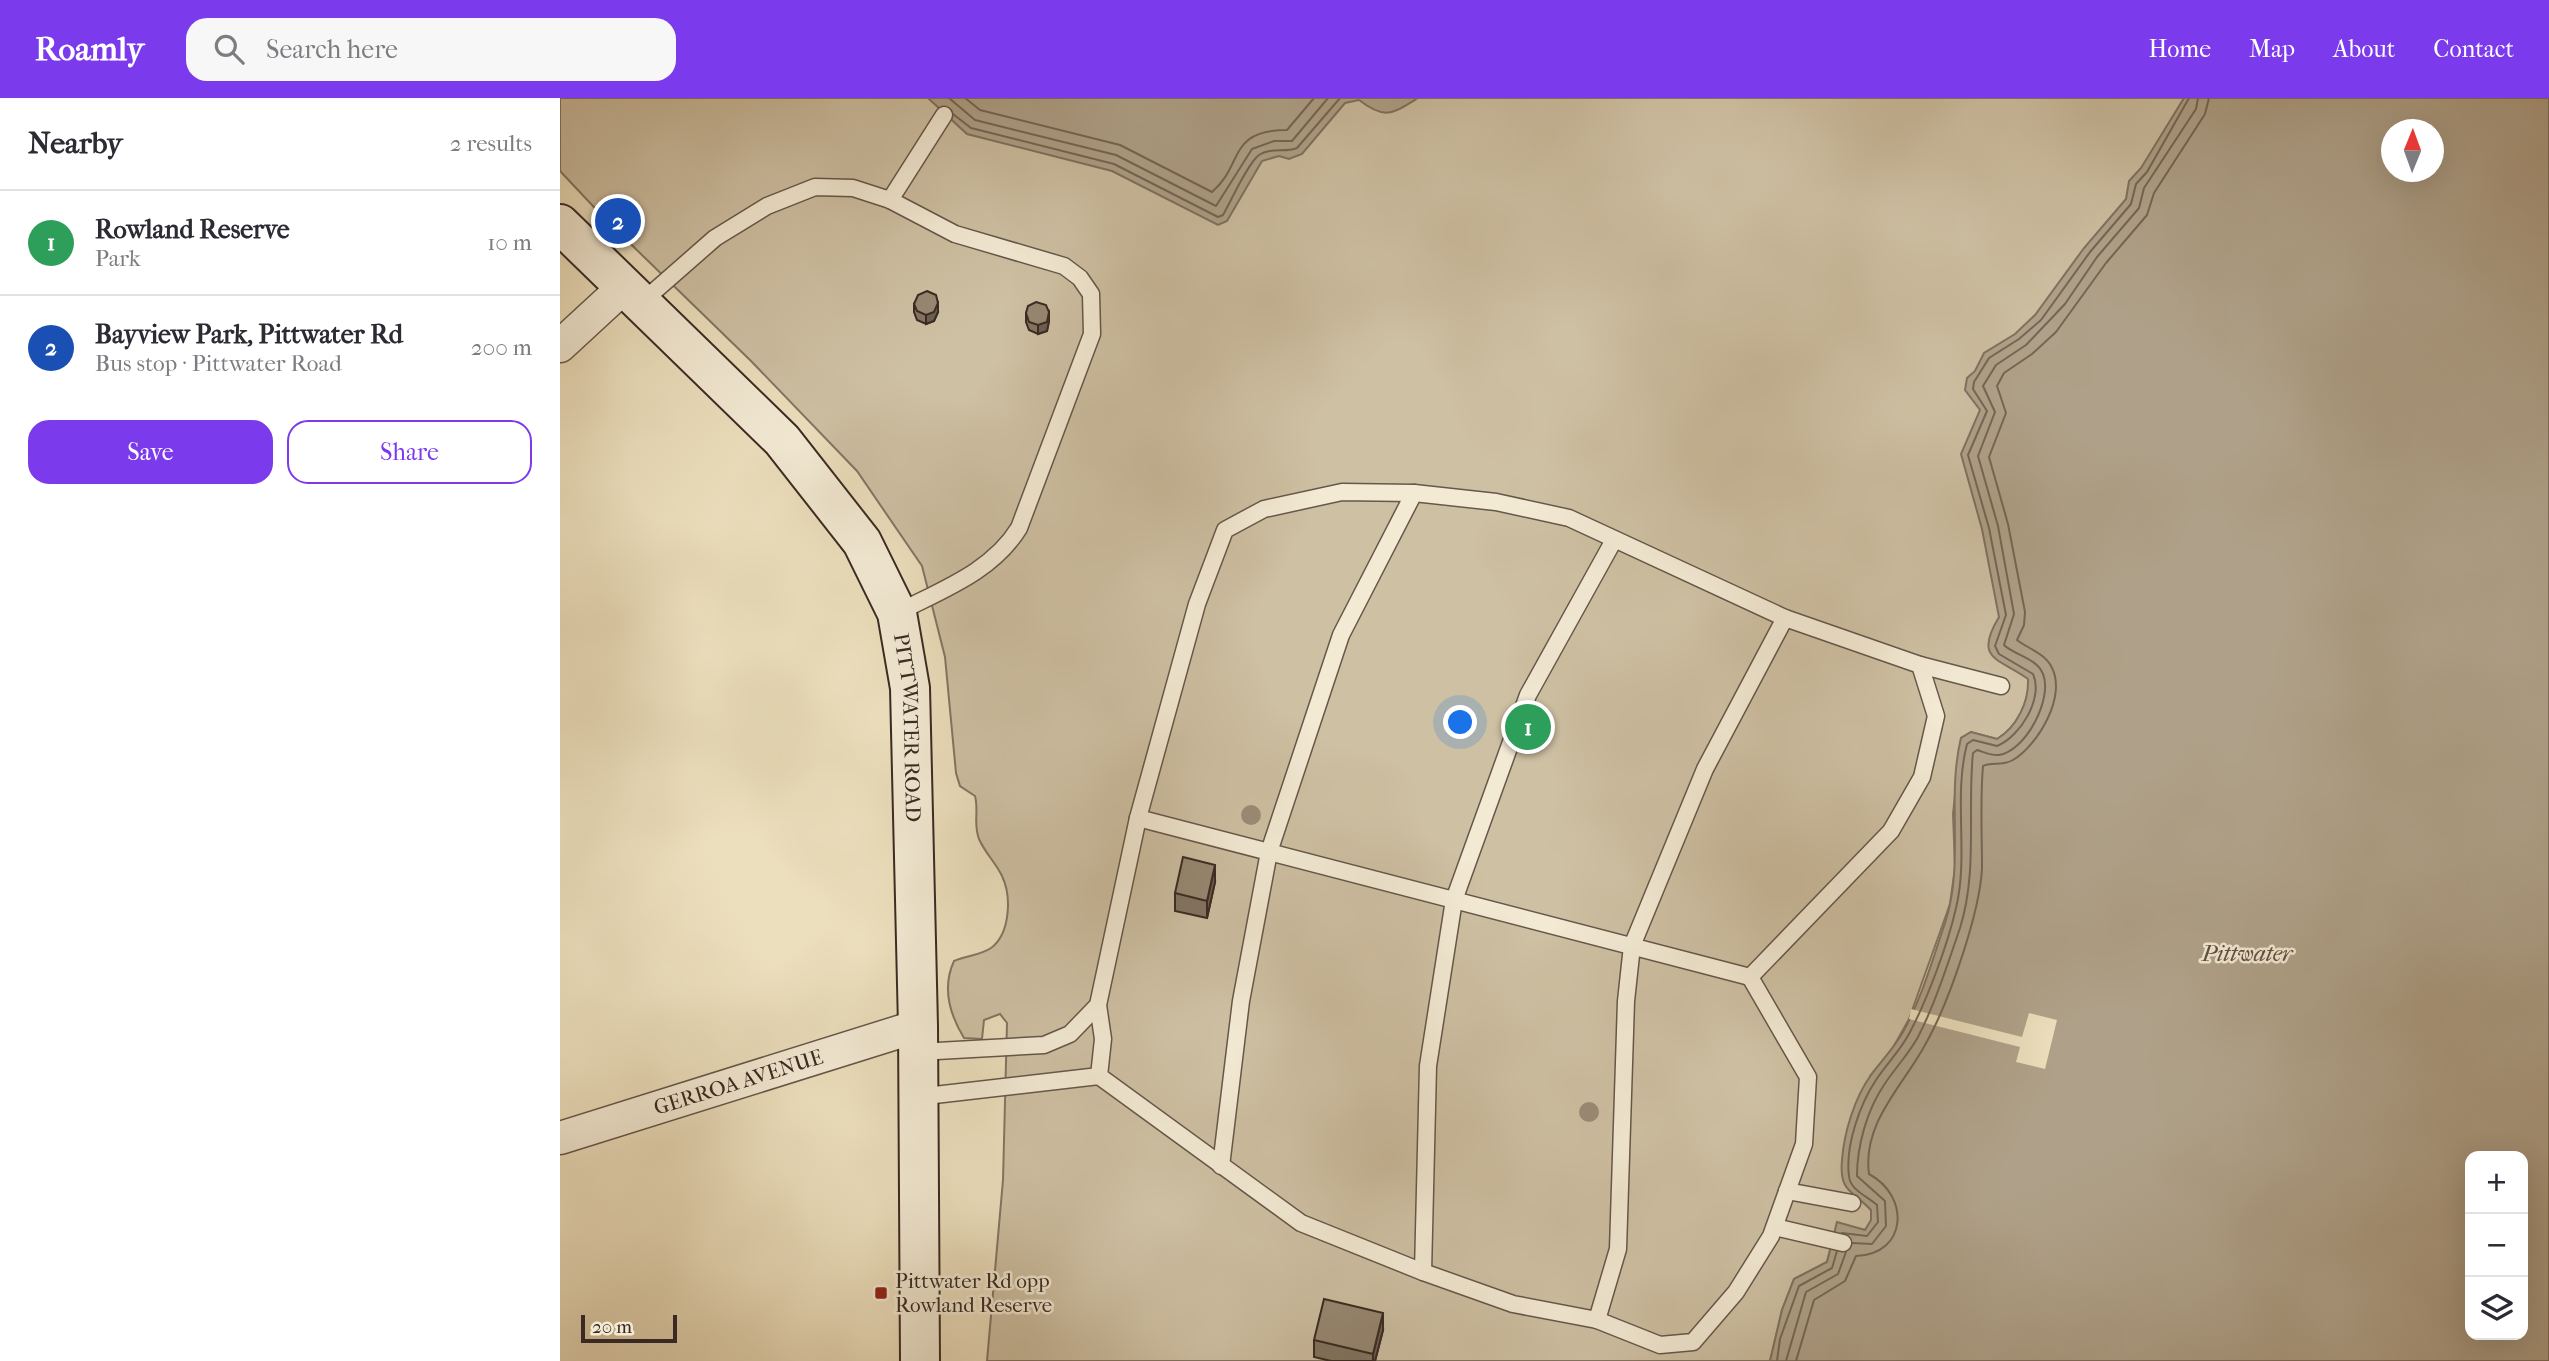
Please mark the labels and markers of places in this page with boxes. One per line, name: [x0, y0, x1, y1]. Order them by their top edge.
pin: 2: [595, 195, 641, 247]
pin: 1: [1505, 701, 1551, 753]
place label: Pittwater Rd opp Rowland Reserve: [895, 1269, 1052, 1317]
marker: Pittwater Rd opp Rowland Reserve: [873, 1285, 889, 1301]

